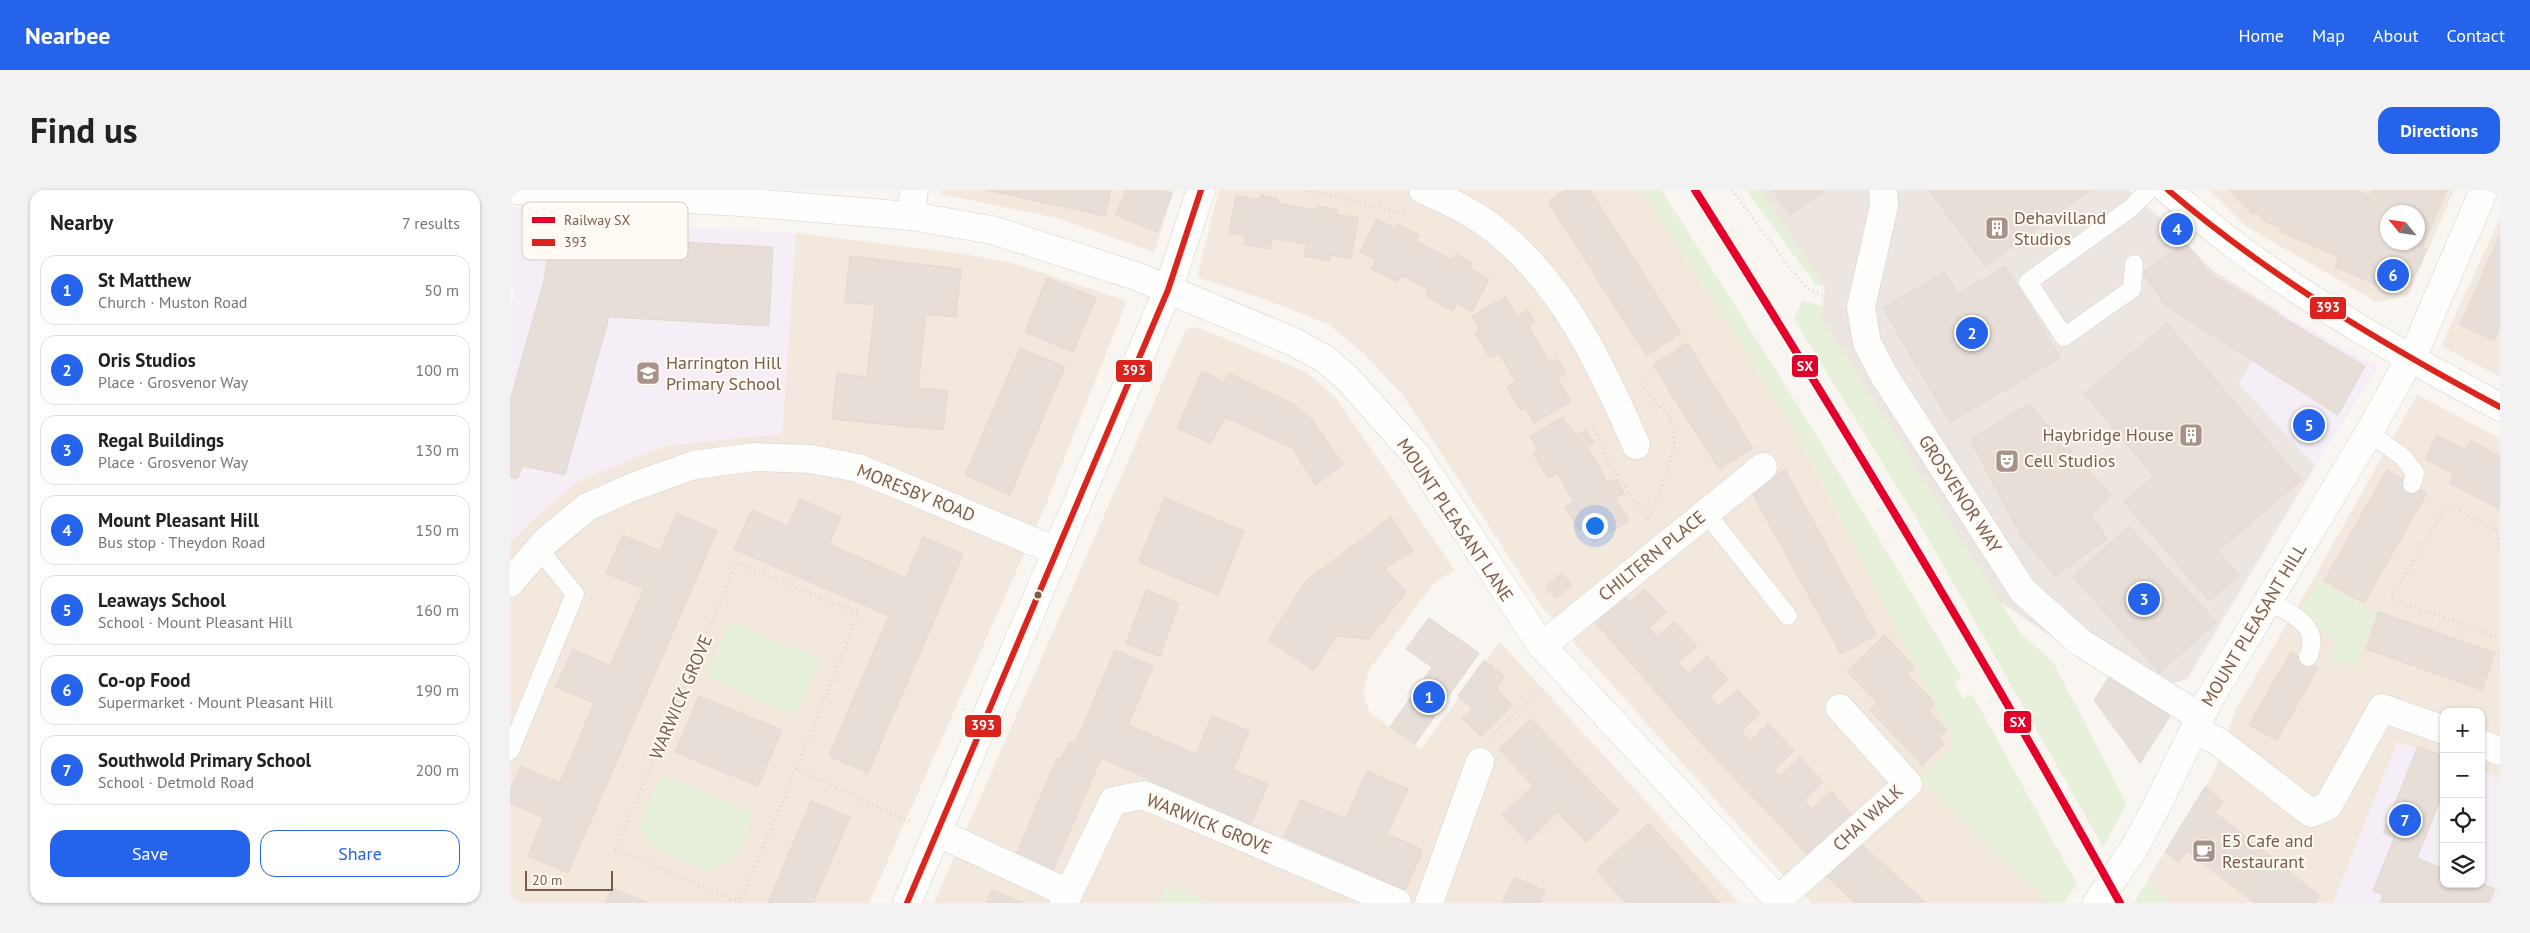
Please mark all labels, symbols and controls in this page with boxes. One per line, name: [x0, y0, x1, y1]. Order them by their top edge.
text: Nearbee: [25, 20, 110, 51]
text: Home: [2238, 24, 2284, 47]
text: Map: [2312, 24, 2345, 47]
text: About: [2373, 24, 2419, 47]
text: Contact: [2447, 24, 2505, 47]
text: Find us: [30, 107, 138, 153]
button: Directions: [2378, 107, 2500, 154]
legend: [522, 202, 688, 260]
north arrow: [2380, 205, 2425, 250]
place label: Dehavilland Studios: [2014, 206, 2106, 250]
text: Nearby: [50, 209, 113, 236]
pin: 4: [2161, 210, 2193, 248]
text: Railway SX: [564, 211, 630, 229]
text: 7 results: [402, 213, 460, 233]
building icon: Dehavilland Studios: [1984, 215, 2010, 241]
text: 393: [564, 233, 587, 251]
pin: 6: [2377, 256, 2409, 294]
text: St Matthew: [98, 268, 191, 292]
text: 1: [62, 280, 72, 300]
text: 50 m: [424, 280, 459, 300]
text: Church · Muston Road: [98, 292, 247, 312]
line badge: 393: [2309, 296, 2347, 320]
text: 393: [2316, 298, 2340, 316]
pin: 2: [1956, 314, 1988, 352]
text: Oris Studios: [98, 348, 196, 372]
place label: Harrington Hill Primary School: [666, 351, 782, 395]
line badge: SX: [1791, 354, 1819, 378]
text: SX: [1797, 357, 1813, 375]
line badge: 393: [1115, 359, 1153, 383]
text: 2: [62, 360, 72, 380]
text: 100 m: [416, 360, 459, 380]
school or university icon: Harrington Hill Primary School: [635, 360, 661, 386]
text: 393: [1122, 361, 1146, 379]
text: Place · Grosvenor Way: [98, 372, 248, 392]
pin: 5: [2293, 406, 2325, 444]
building icon: Haybridge House: [2178, 422, 2204, 448]
place label: Haybridge House: [2042, 423, 2174, 446]
text: Regal Buildings: [98, 428, 224, 452]
street label: GROSVENOR WAY: [1914, 430, 2007, 557]
street label: MOUNT PLEASANT LANE: [1392, 434, 1519, 606]
text: 3: [62, 440, 72, 460]
text: 130 m: [416, 440, 459, 460]
theatre icon: Cell Studios: [1994, 448, 2020, 474]
place label: Cell Studios: [2024, 449, 2115, 472]
text: Place · Grosvenor Way: [98, 452, 248, 472]
street label: MORESBY ROAD: [854, 458, 979, 527]
street label: CHILTERN PLACE: [1593, 505, 1710, 606]
text: Mount Pleasant Hill: [98, 508, 259, 532]
your location: [1582, 513, 1608, 539]
text: 4: [62, 520, 72, 540]
text: 150 m: [416, 520, 459, 540]
text: Bus stop · Theydon Road: [98, 532, 265, 552]
street label: MOUNT PLEASANT HILL: [2196, 539, 2311, 710]
pin: 3: [2128, 580, 2160, 618]
text: Leaways School: [98, 588, 226, 612]
unlabelled marker: [1033, 590, 1043, 600]
text: 5: [62, 600, 72, 620]
text: 160 m: [416, 600, 459, 620]
text: School · Mount Pleasant Hill: [98, 612, 293, 632]
street label: WARWICK GROVE: [644, 631, 717, 763]
text: Co-op Food: [98, 668, 191, 692]
pin: 1: [1413, 678, 1445, 716]
text: 6: [62, 680, 72, 700]
text: 190 m: [416, 680, 459, 700]
text: Supermarket · Mount Pleasant Hill: [98, 692, 333, 712]
map controls: [2440, 708, 2485, 888]
button: +: [2440, 708, 2485, 753]
line badge: SX: [2003, 710, 2032, 734]
text: SX: [2010, 713, 2026, 731]
line badge: 393: [964, 714, 1002, 738]
text: 393: [971, 716, 995, 734]
text: Southwold Primary School: [98, 748, 311, 772]
button: −: [2440, 753, 2485, 798]
text: 7: [62, 760, 72, 780]
text: 200 m: [416, 760, 459, 780]
text: School · Detmold Road: [98, 772, 254, 792]
street label: CHAI WALK: [1828, 779, 1908, 856]
street label: WARWICK GROVE: [1143, 788, 1275, 859]
button: locate: [2440, 798, 2485, 843]
pin: 7: [2389, 801, 2421, 839]
place label: E5 Cafe and Restaurant: [2222, 829, 2313, 873]
button: Save: [50, 830, 250, 877]
button: Share: [260, 830, 460, 877]
cafe icon: E5 Cafe and Restaurant: [2191, 838, 2217, 864]
button: layers: [2440, 843, 2485, 888]
scale bar: [525, 868, 612, 891]
text: 20 m: [532, 871, 562, 889]

